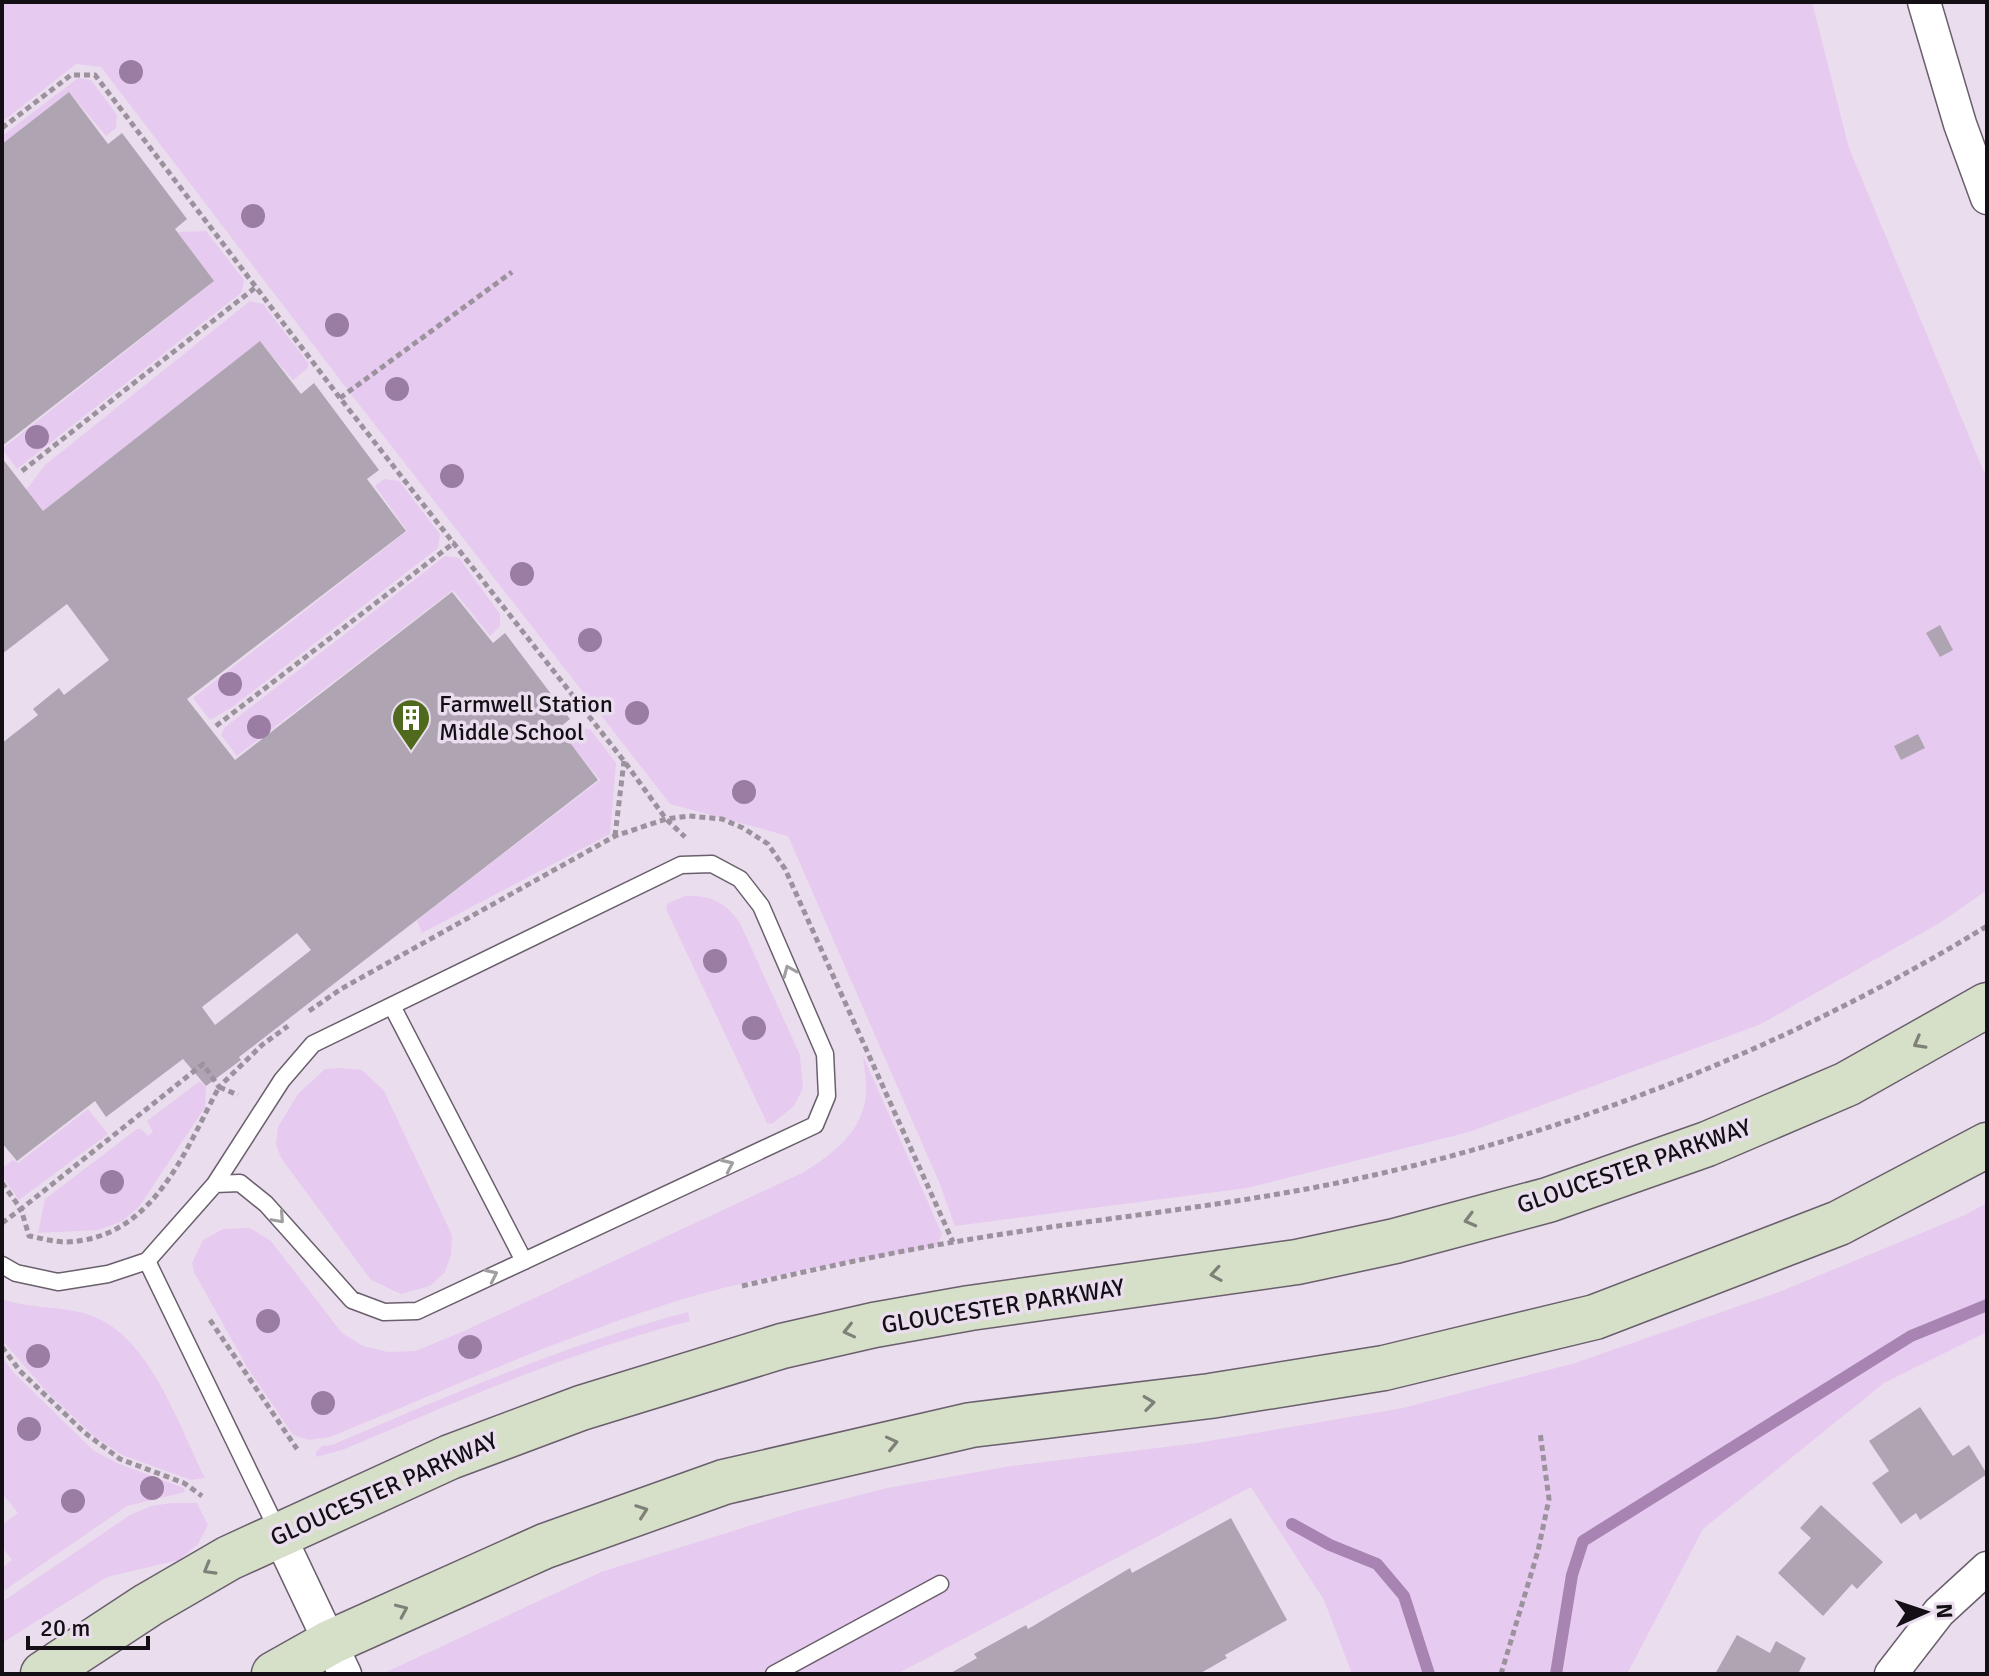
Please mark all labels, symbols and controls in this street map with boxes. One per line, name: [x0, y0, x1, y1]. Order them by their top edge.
place label: Farmwell Station Middle School: [439, 689, 613, 747]
building icon: Farmwell Station Middle School: [390, 697, 432, 752]
one-way arrow: [783, 965, 799, 979]
one-way arrow: [1913, 1033, 1928, 1049]
street label: GLOUCESTER PARKWAY: [1513, 1112, 1755, 1220]
one-way arrow: [719, 1159, 734, 1175]
one-way arrow: [269, 1209, 284, 1224]
one-way arrow: [1464, 1211, 1478, 1228]
one-way arrow: [1209, 1265, 1223, 1282]
one-way arrow: [484, 1269, 499, 1285]
street label: GLOUCESTER PARKWAY: [879, 1272, 1127, 1340]
one-way arrow: [842, 1322, 856, 1339]
one-way arrow: [1143, 1395, 1156, 1412]
street label: GLOUCESTER PARKWAY: [266, 1425, 502, 1553]
one-way arrow: [885, 1435, 899, 1452]
one-way arrow: [634, 1504, 648, 1521]
one-way arrow: [204, 1559, 218, 1575]
north arrow: [1885, 1572, 1965, 1652]
scale bar: [28, 1600, 148, 1650]
text: N: [1931, 1603, 1958, 1619]
one-way arrow: [394, 1604, 408, 1620]
text: 20 m: [40, 1613, 90, 1643]

